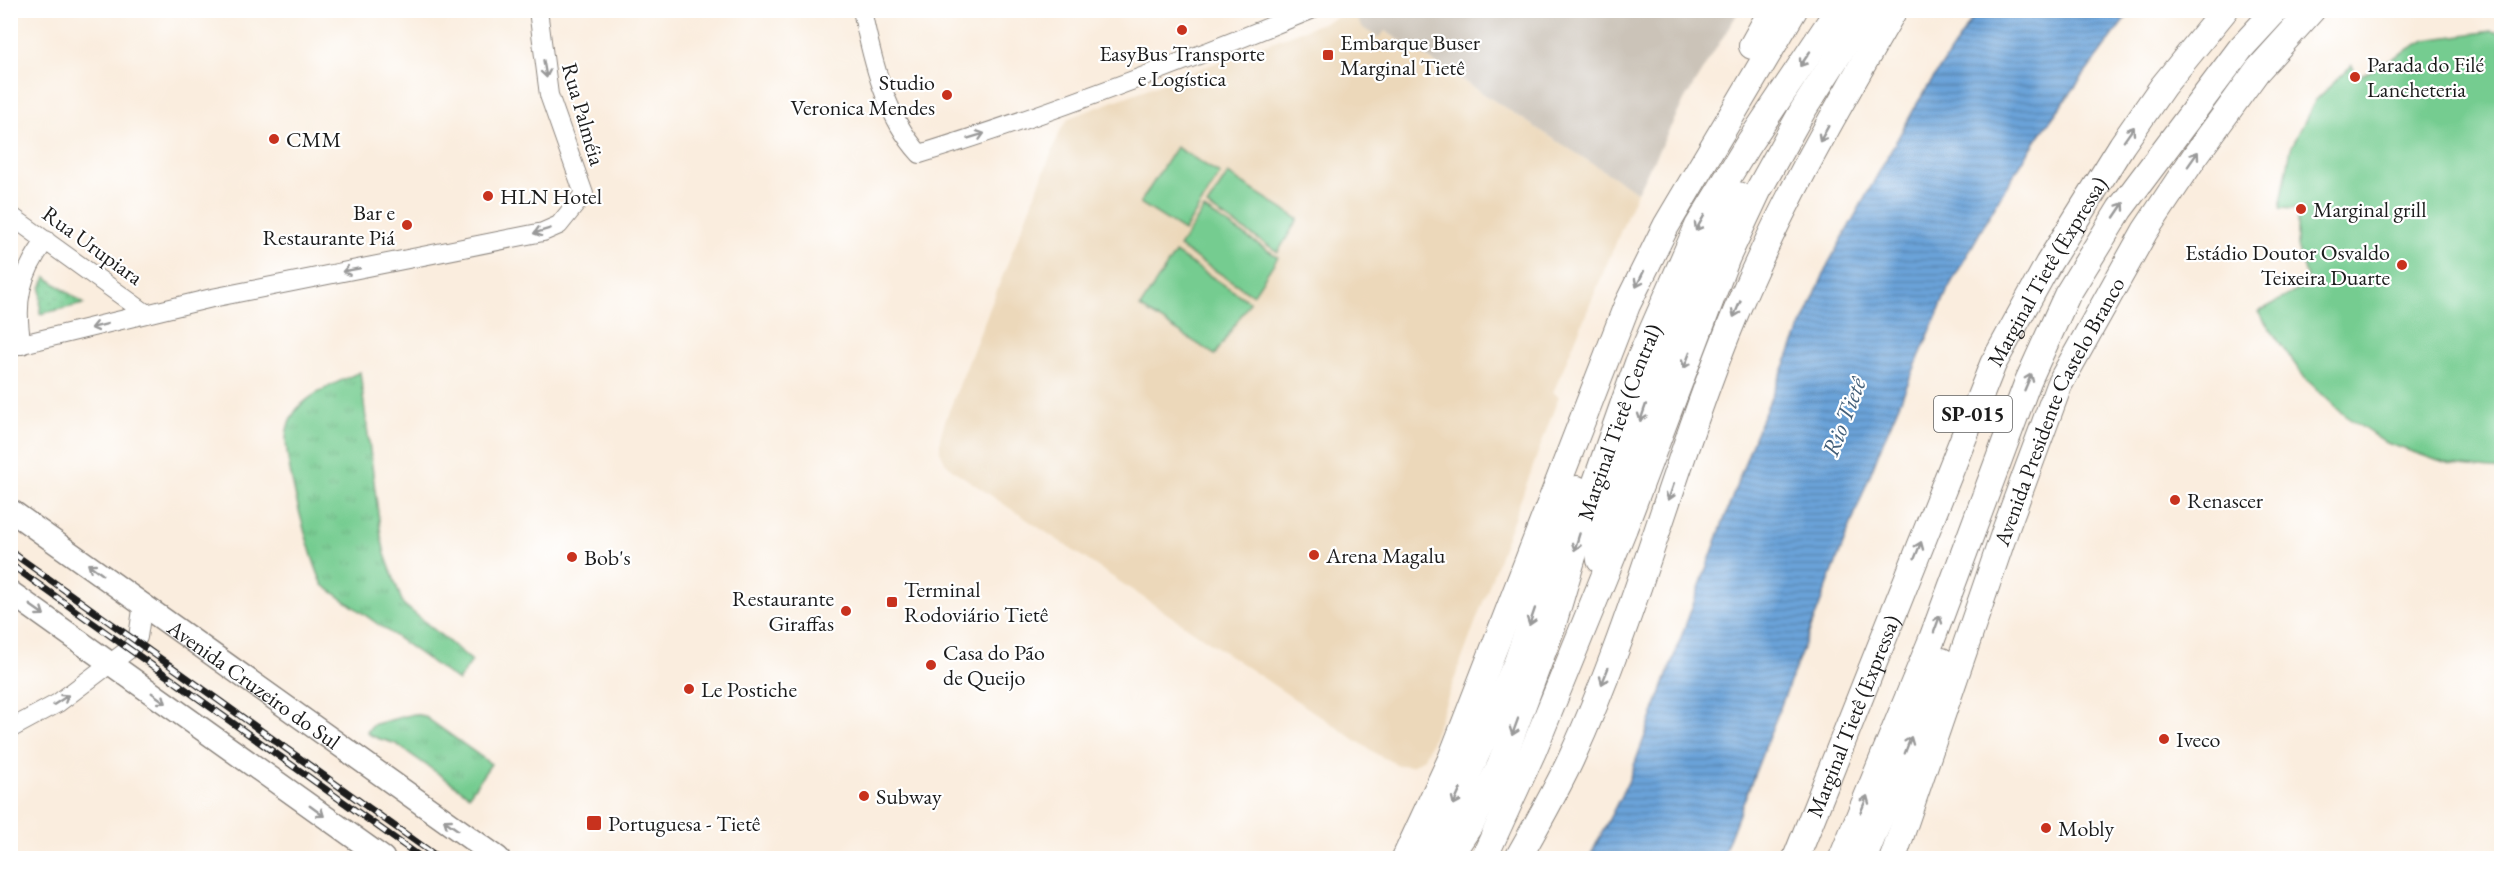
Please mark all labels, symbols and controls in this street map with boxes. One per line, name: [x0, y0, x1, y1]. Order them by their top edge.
marker: EasyBus Transporte e Logística: [1175, 23, 1189, 37]
place label: Embarque Buser Marginal Tietê: [1340, 28, 1481, 82]
place label: EasyBus Transporte e Logística: [1099, 39, 1265, 93]
marker: Embarque Buser Marginal Tietê: [1321, 48, 1335, 62]
one-way arrow: [1799, 50, 1811, 67]
place label: Parada do Filé Lancheteria: [2367, 50, 2485, 104]
one-way arrow: [539, 58, 550, 78]
street label: Rua Palméia: [555, 59, 612, 169]
place label: Studio Veronica Mendes: [790, 68, 935, 122]
marker: Parada do Filé Lancheteria: [2348, 70, 2362, 84]
marker: Studio Veronica Mendes: [940, 88, 954, 102]
place label: CMM: [286, 125, 341, 154]
one-way arrow: [1817, 125, 1829, 142]
one-way arrow: [2123, 127, 2135, 143]
one-way arrow: [966, 130, 985, 141]
marker: CMM: [267, 132, 281, 146]
one-way arrow: [2187, 151, 2199, 167]
street label: Marginal Tietê (Expressa): [1980, 171, 2114, 372]
place label: HLN Hotel: [500, 182, 602, 211]
marker: HLN Hotel: [481, 189, 495, 203]
place label: Marginal grill: [2313, 195, 2426, 224]
place label: Bar e Restaurante Piá: [262, 198, 395, 252]
street label: Rua Urupiara: [37, 199, 149, 292]
one-way arrow: [2113, 202, 2126, 219]
marker: Marginal grill: [2294, 202, 2308, 216]
one-way arrow: [1694, 214, 1706, 231]
marker: Bar e Restaurante Piá: [400, 218, 414, 232]
one-way arrow: [533, 226, 552, 237]
place label: Estádio Doutor Osvaldo Teixeira Duarte: [2185, 238, 2390, 292]
marker: Estádio Doutor Osvaldo Teixeira Duarte: [2395, 258, 2409, 272]
one-way arrow: [341, 265, 361, 276]
one-way arrow: [1633, 269, 1645, 287]
street label: Avenida Presidente Castelo Branco: [1987, 272, 2132, 551]
one-way arrow: [1731, 299, 1742, 318]
street label: Marginal Tietê (Central): [1571, 319, 1668, 524]
one-way arrow: [90, 320, 109, 332]
one-way arrow: [1681, 350, 1692, 369]
water label: Rio Tietê: [1814, 371, 1873, 461]
one-way arrow: [2023, 373, 2034, 392]
road number: SP-015: [1934, 396, 2012, 432]
one-way arrow: [1637, 403, 1648, 422]
one-way arrow: [1664, 482, 1675, 501]
place label: Renascer: [2187, 486, 2264, 515]
marker: Renascer: [2168, 493, 2182, 507]
one-way arrow: [1571, 532, 1582, 551]
place label: Arena Magalu: [1325, 541, 1446, 570]
one-way arrow: [1914, 542, 1925, 560]
place label: Bob's: [584, 543, 631, 572]
marker: Arena Magalu: [1307, 548, 1321, 562]
marker: Bob's: [565, 550, 579, 564]
one-way arrow: [87, 563, 104, 575]
place label: Terminal Rodoviário Tietê: [904, 575, 1049, 629]
place label: Restaurante Giraffas: [732, 584, 834, 638]
marker: Terminal Rodoviário Tietê: [885, 595, 899, 609]
one-way arrow: [29, 604, 45, 617]
marker: Restaurante Giraffas: [839, 604, 853, 618]
one-way arrow: [1525, 607, 1536, 626]
street label: Marginal Tietê (Expressa): [1800, 611, 1907, 821]
street label: Avenida Cruzeiro do Sul: [161, 612, 346, 756]
one-way arrow: [1933, 615, 1944, 633]
place label: Casa do Pão de Queijo: [943, 638, 1045, 692]
marker: Casa do Pão de Queijo: [924, 658, 938, 672]
one-way arrow: [1599, 666, 1610, 685]
place label: Le Postiche: [701, 675, 797, 704]
marker: Le Postiche: [682, 682, 696, 696]
one-way arrow: [150, 691, 166, 704]
one-way arrow: [52, 694, 69, 706]
one-way arrow: [1508, 717, 1519, 735]
place label: Iveco: [2176, 725, 2220, 754]
marker: Iveco: [2157, 732, 2171, 746]
one-way arrow: [1904, 737, 1915, 755]
place label: Subway: [876, 782, 942, 811]
one-way arrow: [1451, 788, 1463, 806]
marker: Subway: [857, 789, 871, 803]
one-way arrow: [1859, 796, 1870, 814]
one-way arrow: [309, 805, 325, 817]
place label: Portuguesa - Tietê: [608, 809, 761, 838]
marker: Portuguesa - Tietê: [585, 814, 603, 832]
place label: Mobly: [2058, 814, 2115, 843]
one-way arrow: [443, 818, 459, 831]
marker: Mobly: [2039, 821, 2053, 835]

